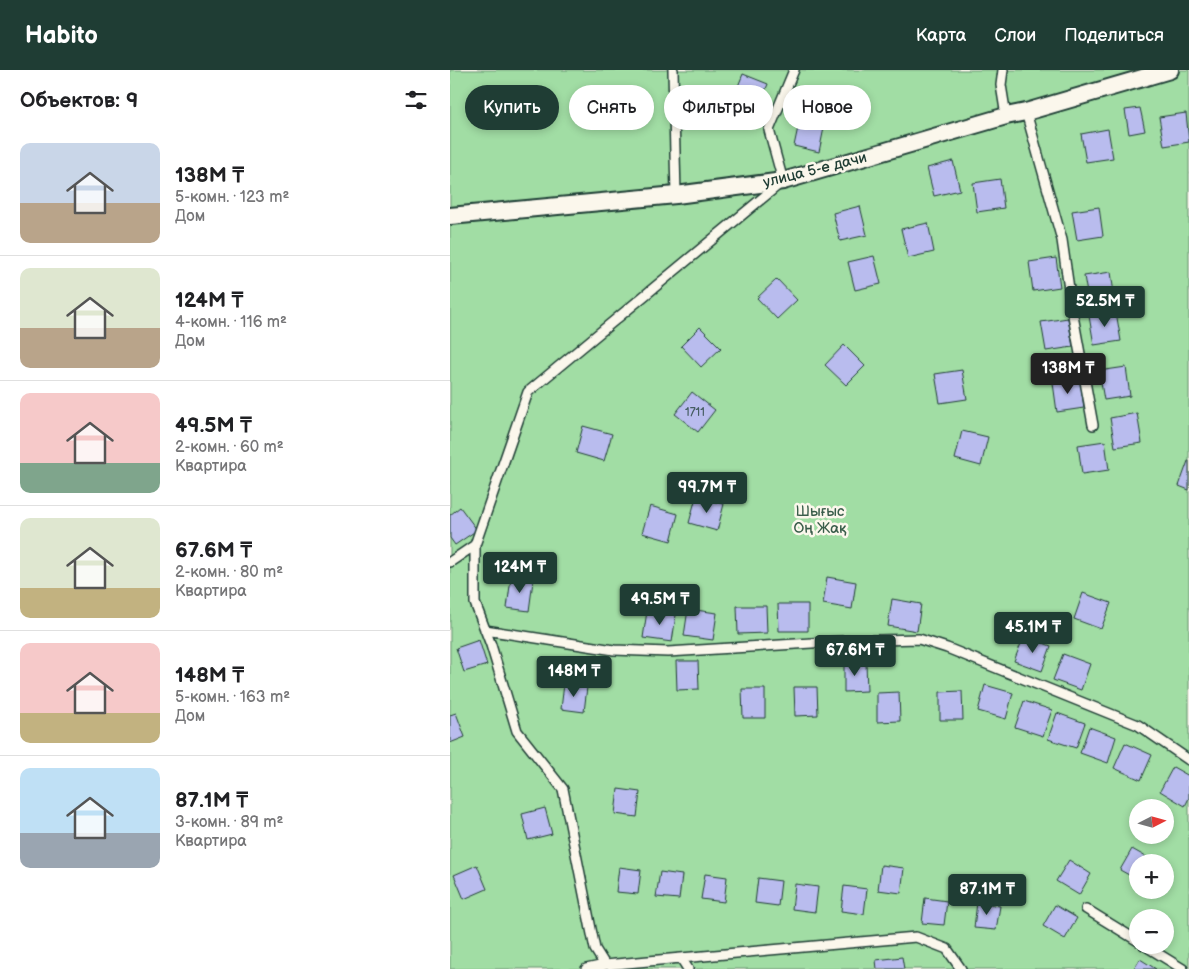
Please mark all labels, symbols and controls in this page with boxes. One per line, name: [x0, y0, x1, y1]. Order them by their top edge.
text: Habito: [25, 21, 98, 50]
text: Карта: [916, 25, 966, 46]
text: Слои: [994, 25, 1036, 46]
text: Поделиться: [1064, 25, 1164, 46]
chip: Купить: [465, 85, 559, 130]
chip: Снять: [569, 85, 654, 130]
chip: Фильтры: [664, 85, 773, 130]
chip: Новое: [783, 85, 871, 130]
icon: filters: [402, 86, 430, 114]
text: Объектов: 9: [20, 88, 138, 113]
street label: улица 5-е дачи: [761, 148, 869, 192]
icon: home: [60, 163, 120, 223]
text: 138M ₸: [175, 163, 244, 188]
text: 5-комн. · 123 m²: [175, 188, 289, 207]
text: Дом: [175, 207, 205, 226]
pin: 52.5M ₸: [1059, 286, 1151, 328]
icon: home: [60, 288, 120, 348]
text: 124M ₸: [175, 288, 243, 313]
text: 52.5M ₸: [1076, 292, 1134, 311]
text: 4-комн. · 116 m²: [175, 313, 287, 332]
text: Дом: [175, 332, 205, 351]
pin: 138M ₸: [1027, 352, 1109, 395]
text: 138M ₸: [1042, 359, 1094, 378]
house number: 1711: [685, 405, 705, 420]
icon: home: [60, 413, 120, 473]
text: 49.5M ₸: [175, 413, 252, 438]
text: 2-комн. · 60 m²: [175, 438, 284, 457]
text: Квартира: [175, 457, 247, 476]
pin: 99.7M ₸: [661, 472, 753, 514]
text: 99.7M ₸: [678, 478, 736, 497]
park label: Шығыс Оң Жақ: [793, 502, 847, 538]
icon: home: [60, 538, 120, 598]
text: 67.6M ₸: [175, 538, 252, 563]
pin: 124M ₸: [479, 552, 561, 594]
text: 124M ₸: [494, 558, 546, 577]
text: 2-комн. · 80 m²: [175, 563, 283, 582]
text: Квартира: [175, 582, 247, 601]
pin: 49.5M ₸: [614, 584, 706, 626]
text: 49.5M ₸: [631, 590, 689, 609]
pin: 45.1M ₸: [987, 612, 1079, 654]
text: 45.1M ₸: [1005, 618, 1061, 637]
pin: 67.6M ₸: [809, 634, 901, 677]
text: 67.6M ₸: [826, 641, 884, 660]
pin: 148M ₸: [533, 656, 615, 698]
text: 148M ₸: [548, 662, 600, 681]
icon: home: [60, 663, 120, 723]
text: 148M ₸: [175, 663, 244, 688]
text: 5-комн. · 163 m²: [175, 688, 290, 707]
text: Дом: [175, 707, 205, 726]
icon: home: [60, 788, 120, 848]
text: 87.1M ₸: [175, 788, 248, 813]
north arrow: [1129, 799, 1174, 844]
map controls: [1129, 799, 1174, 954]
text: 3-комн. · 89 m²: [175, 813, 283, 832]
text: Квартира: [175, 832, 247, 851]
button: +: [1129, 854, 1174, 899]
pin: 87.1M ₸: [941, 874, 1033, 916]
text: 87.1M ₸: [959, 880, 1015, 899]
button: −: [1129, 909, 1174, 954]

